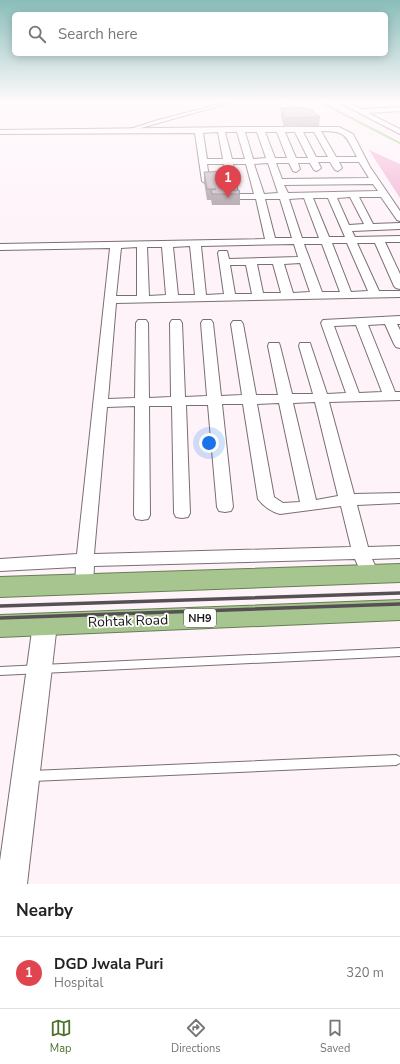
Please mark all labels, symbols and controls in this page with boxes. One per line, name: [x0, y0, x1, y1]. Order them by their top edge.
search box: [12, 12, 388, 56]
icon: search: [26, 23, 48, 45]
text: Search here: [58, 24, 138, 44]
pin: 1: [215, 165, 241, 198]
your location: [199, 433, 219, 453]
road number: NH9: [184, 609, 216, 627]
street label: Rohtak Road: [87, 610, 169, 632]
text: Nearby: [16, 899, 73, 922]
text: DGD Jwala Puri: [54, 954, 163, 974]
text: 1: [25, 964, 33, 982]
text: 320 m: [346, 964, 384, 982]
text: Hospital: [54, 974, 103, 992]
tab: Map: [50, 1017, 72, 1056]
tab: Directions: [171, 1017, 221, 1056]
tab: Saved: [320, 1017, 350, 1056]

